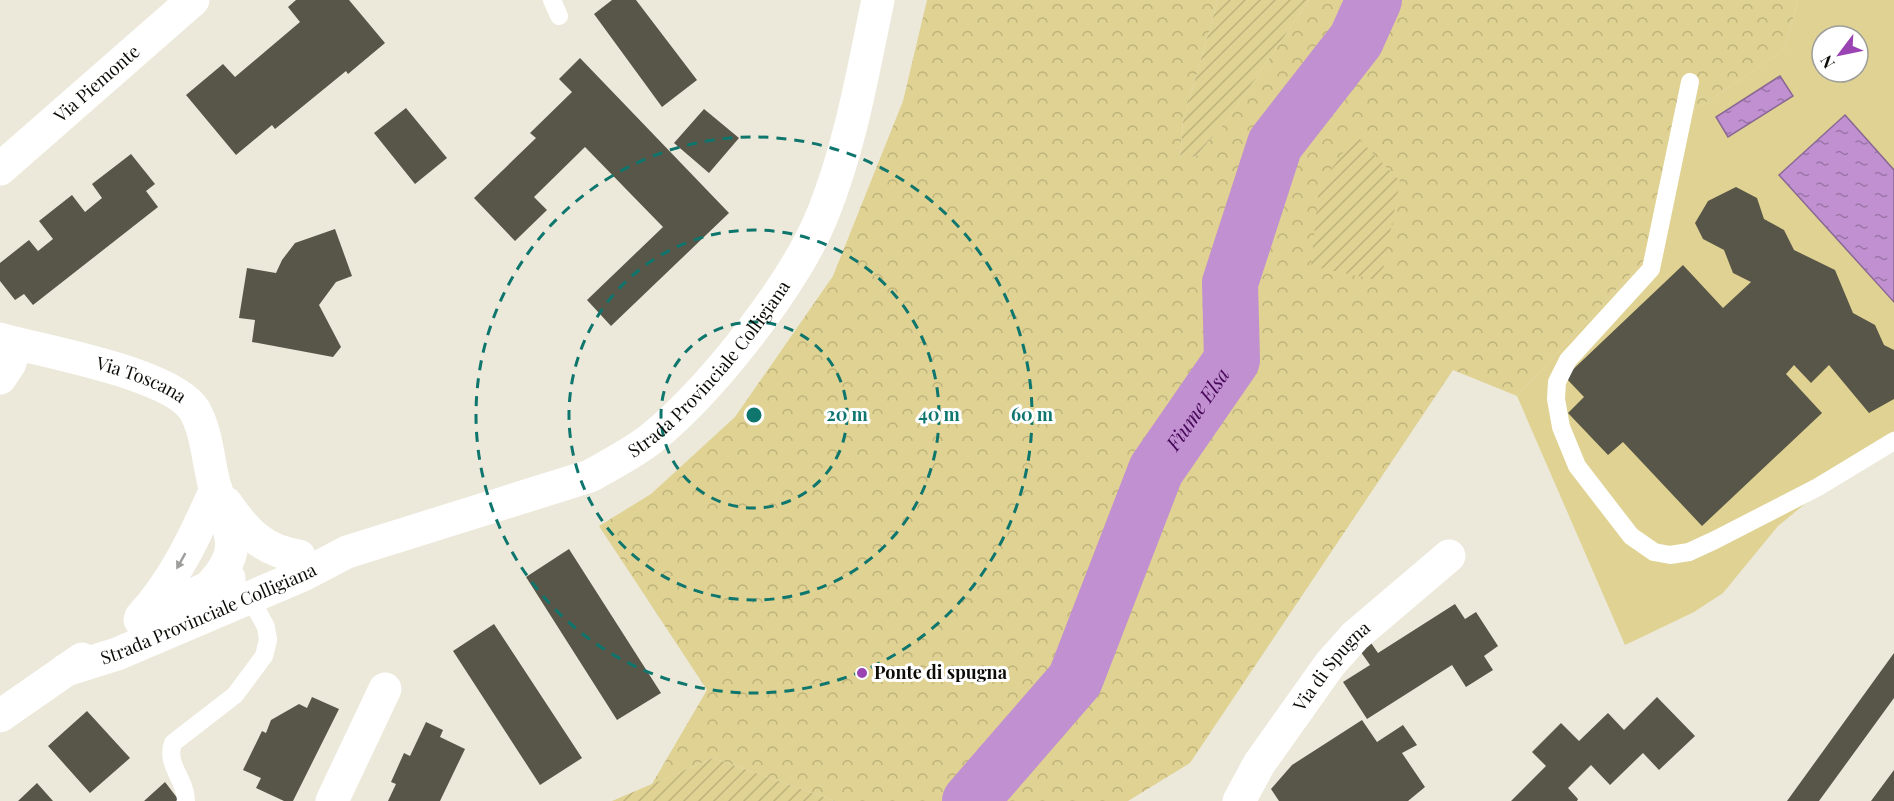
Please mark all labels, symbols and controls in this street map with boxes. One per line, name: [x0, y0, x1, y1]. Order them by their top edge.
north arrow: [1810, 24, 1870, 84]
street label: Via Piemonte: [48, 39, 144, 128]
text: N: [1815, 51, 1839, 73]
street label: Strada Provinciale Colligiana: [623, 276, 795, 462]
street label: Via Toscana: [93, 350, 191, 408]
water label: Fiume Elsa: [1158, 362, 1235, 456]
text: 20 m: [826, 402, 868, 426]
text: 40 m: [918, 402, 961, 426]
text: 60 m: [1011, 402, 1054, 426]
centre of rings: [744, 405, 764, 425]
one-way arrow: [176, 552, 186, 569]
street label: Strada Provinciale Colligiana: [97, 557, 320, 669]
street label: Via di Spugna: [1287, 615, 1375, 716]
place label: Ponte di spugna: [874, 660, 1008, 684]
marker: Ponte di spugna: [855, 666, 869, 680]

